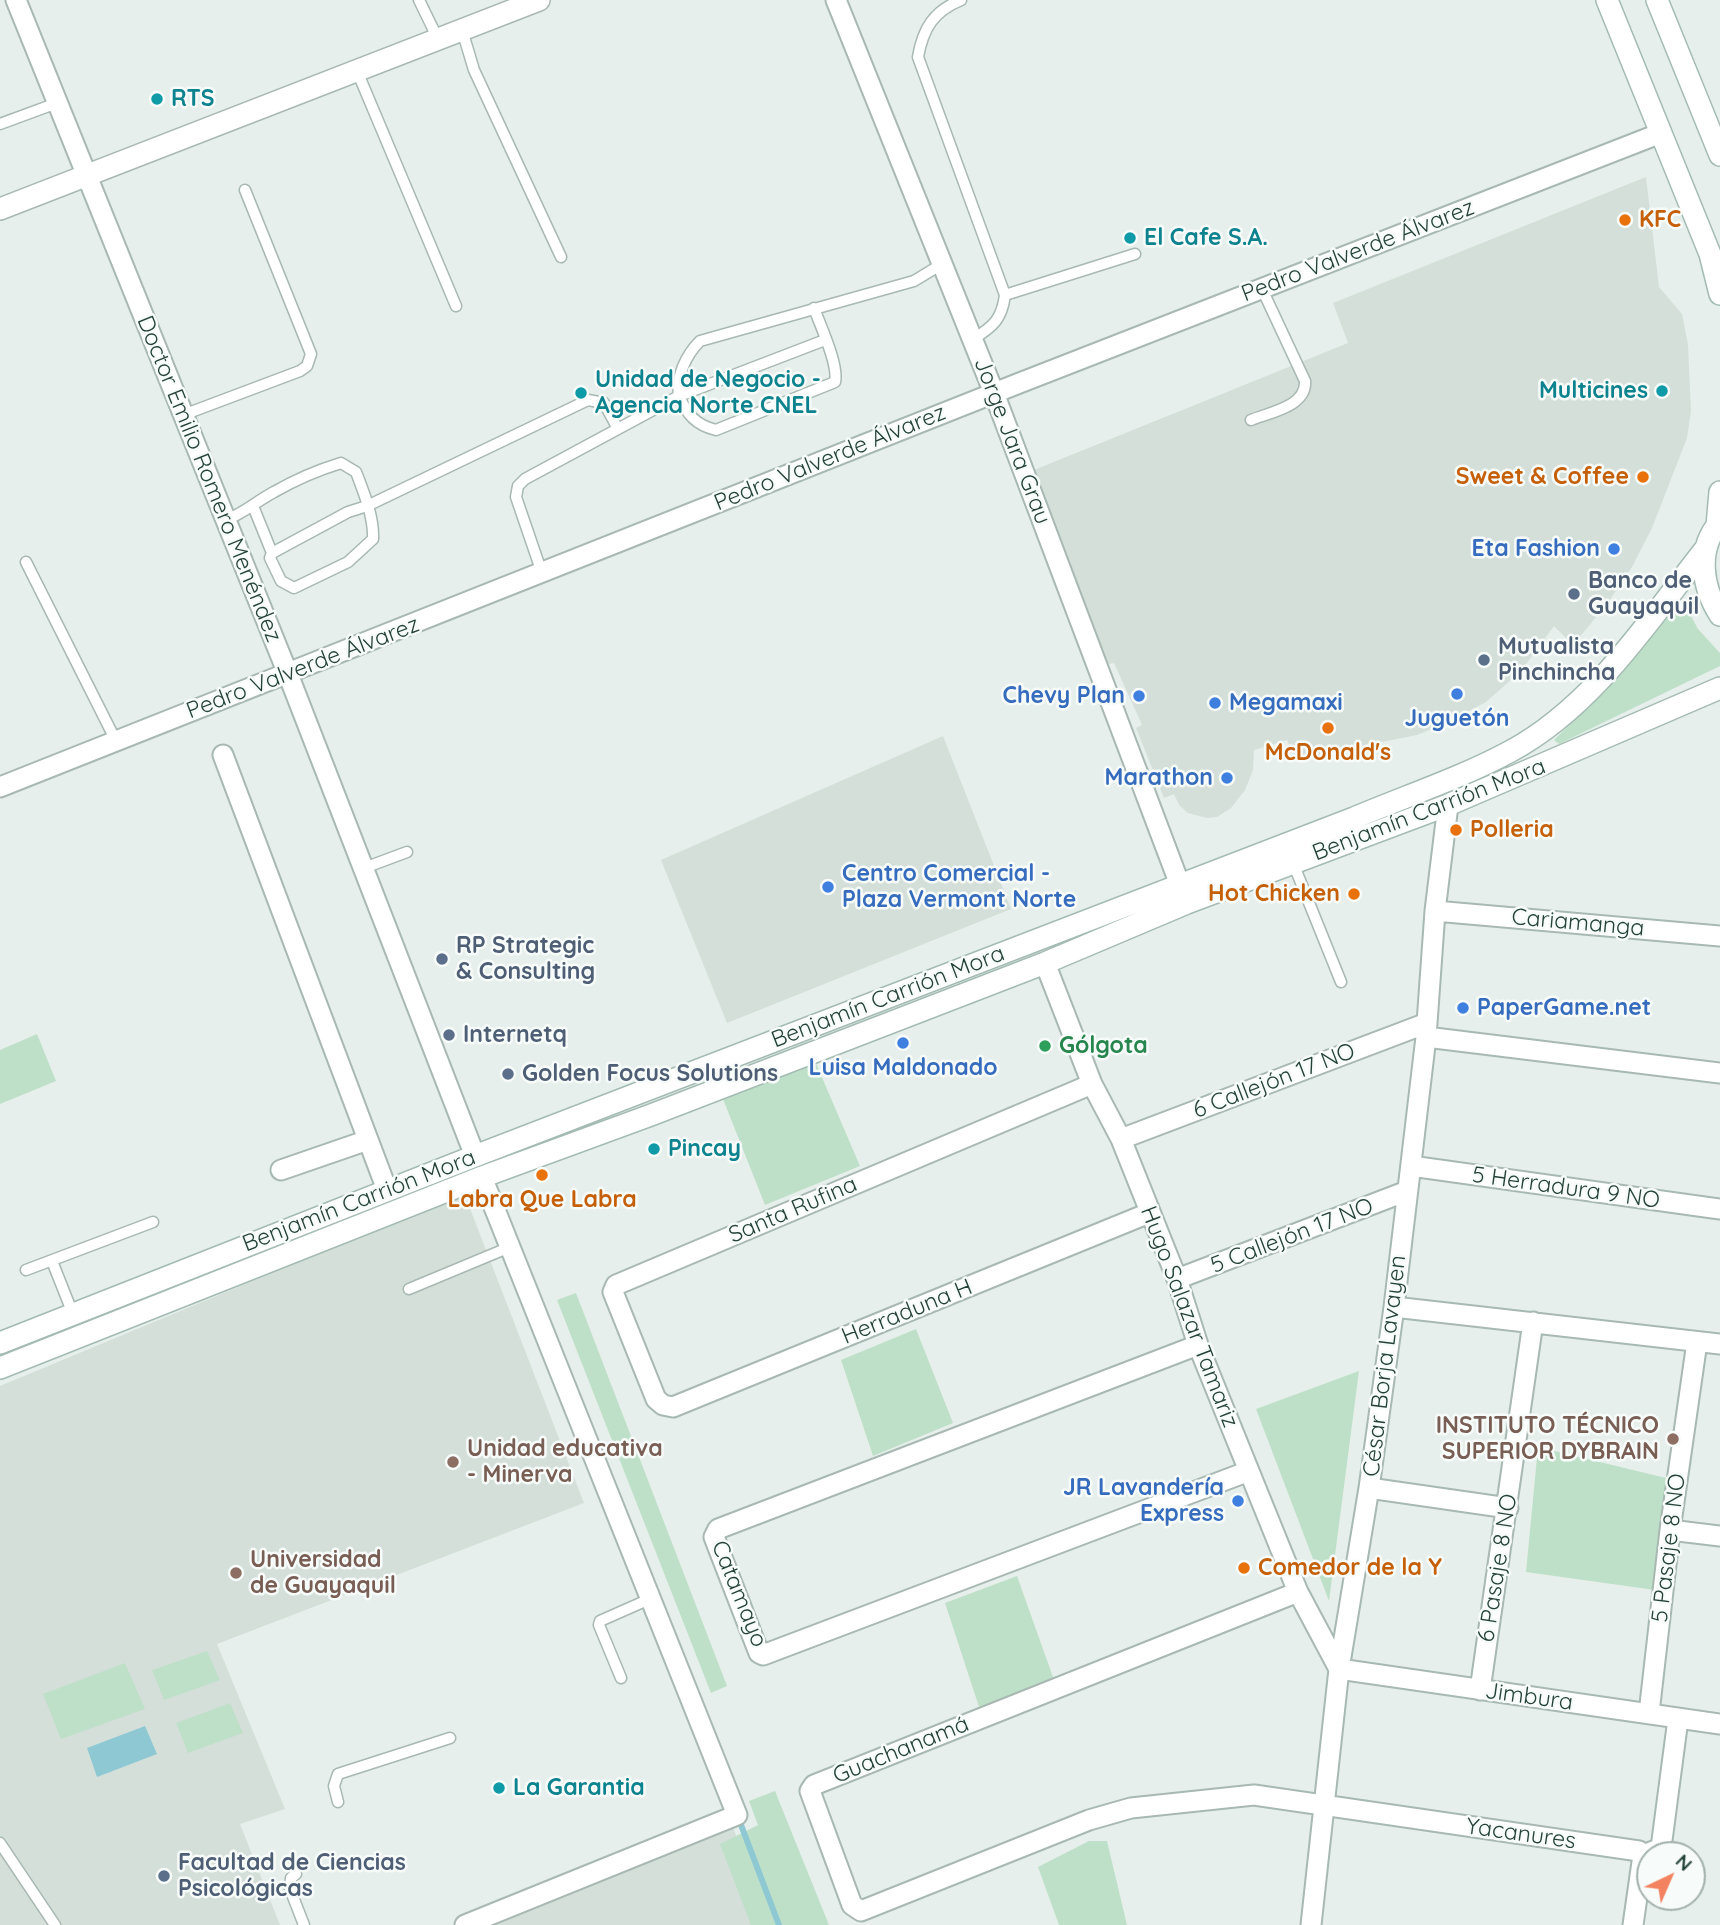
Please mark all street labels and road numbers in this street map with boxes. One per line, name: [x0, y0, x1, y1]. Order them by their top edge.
street label: Pedro Valverde Álvarez: [1238, 194, 1478, 308]
street label: Doctor Emilio Romero Menéndez: [131, 312, 287, 646]
street label: Jorge Jara Grau: [968, 354, 1056, 528]
street label: Pedro Valverde Álvarez: [710, 399, 950, 517]
street label: Pedro Valverde Álvarez: [183, 611, 423, 725]
street label: Benjamín Carrión Mora: [1309, 753, 1549, 867]
street label: Cariamanga: [1511, 903, 1645, 943]
street label: Benjamín Carrión Mora: [768, 940, 1008, 1054]
street label: 6 Callejón 17 NO: [1189, 1037, 1359, 1125]
street label: Benjamín Carrión Mora: [239, 1144, 479, 1258]
street label: 5 Herradura 9 NO: [1470, 1161, 1662, 1215]
street label: Santa Rufina: [725, 1171, 861, 1249]
street label: 5 Callejón 17 NO: [1207, 1192, 1377, 1280]
street label: Hugo Salazar Tamariz: [1134, 1202, 1244, 1432]
street label: César Borja Lavayen: [1358, 1254, 1412, 1478]
street label: Herraduna H: [838, 1273, 976, 1351]
street label: 5 Pasaje 8 NO: [1646, 1472, 1692, 1624]
street label: 6 Pasaje 8 NO: [1473, 1492, 1523, 1644]
street label: Catamayo: [705, 1537, 773, 1651]
street label: Jimbura: [1483, 1677, 1575, 1717]
street label: Guachanamá: [829, 1710, 973, 1790]
street label: Yacanures: [1464, 1813, 1578, 1855]

